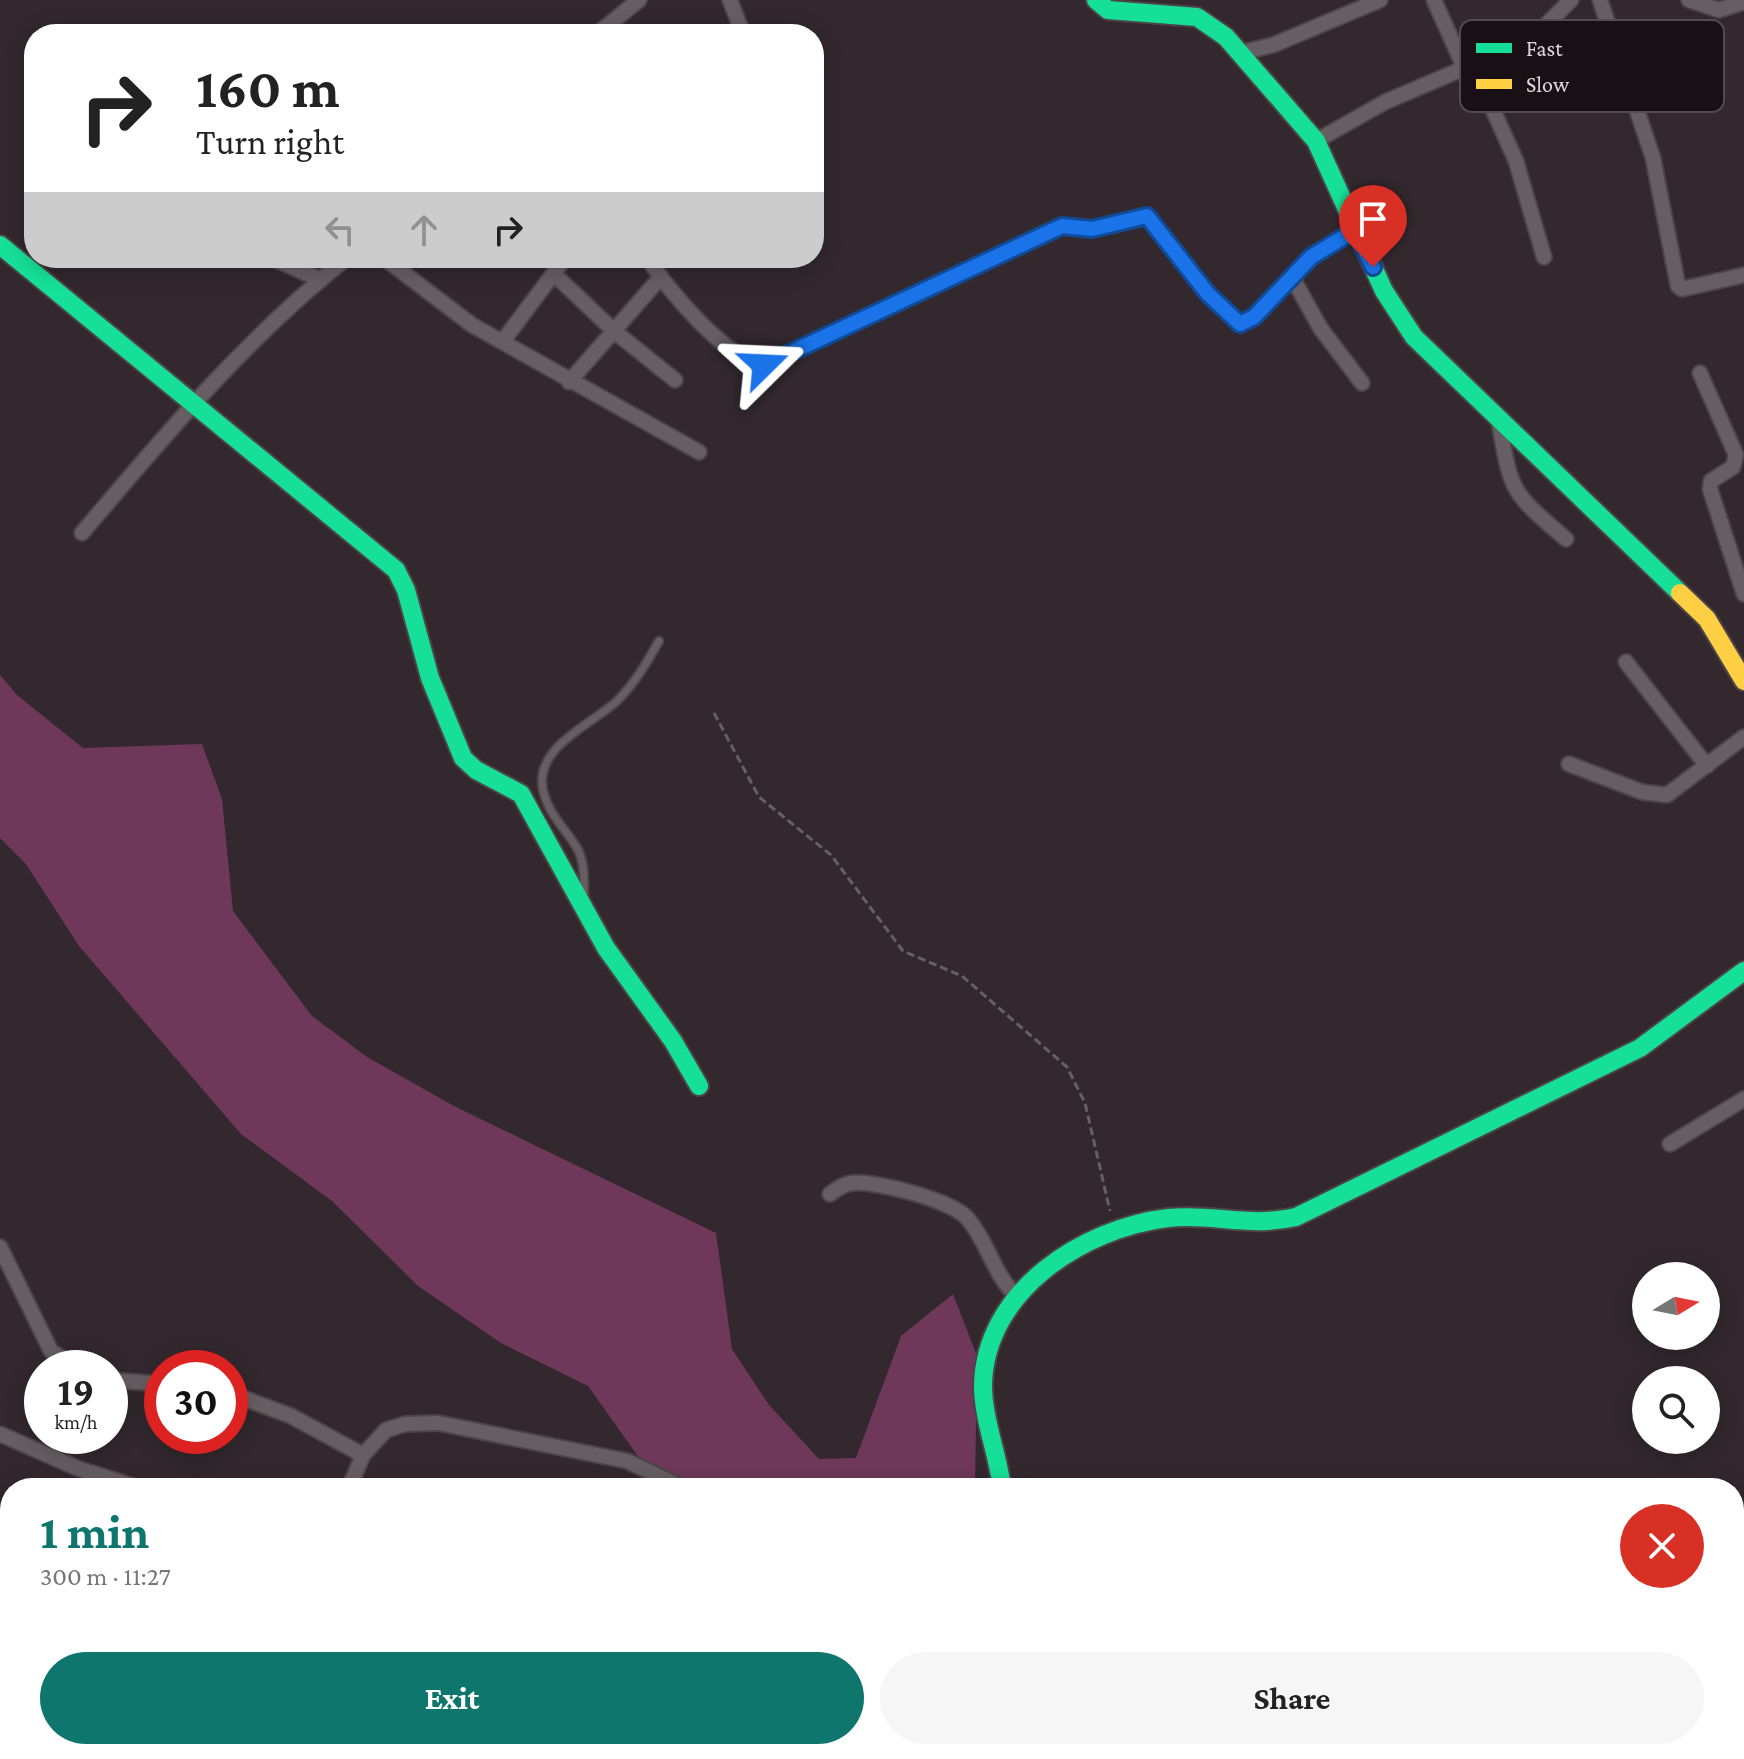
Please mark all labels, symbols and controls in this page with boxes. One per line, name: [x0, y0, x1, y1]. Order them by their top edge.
legend: [1460, 20, 1724, 112]
text: Fast: [1526, 36, 1563, 61]
icon: right: [64, 56, 168, 160]
text: 160 m: [196, 57, 340, 119]
text: Slow: [1526, 72, 1570, 97]
text: Turn right: [196, 122, 344, 162]
pin: [1339, 185, 1407, 267]
icon: arrive: [1351, 197, 1395, 241]
icon: left: [318, 208, 362, 252]
icon: ahead: [402, 208, 446, 252]
icon: right: [486, 208, 530, 252]
position arrow: [722, 323, 806, 407]
north arrow: [1632, 1262, 1720, 1350]
map controls: [1632, 1262, 1720, 1454]
speed limit sign: 30: [144, 1350, 248, 1454]
button: search: [1632, 1366, 1720, 1454]
text: 19: [58, 1369, 94, 1414]
text: km/h: [54, 1411, 98, 1433]
button: close: [1620, 1504, 1704, 1588]
text: 1 min: [40, 1505, 149, 1558]
text: 300 m · 11:27: [40, 1562, 171, 1591]
button: Exit: [40, 1652, 864, 1744]
button: Share: [880, 1652, 1704, 1744]

